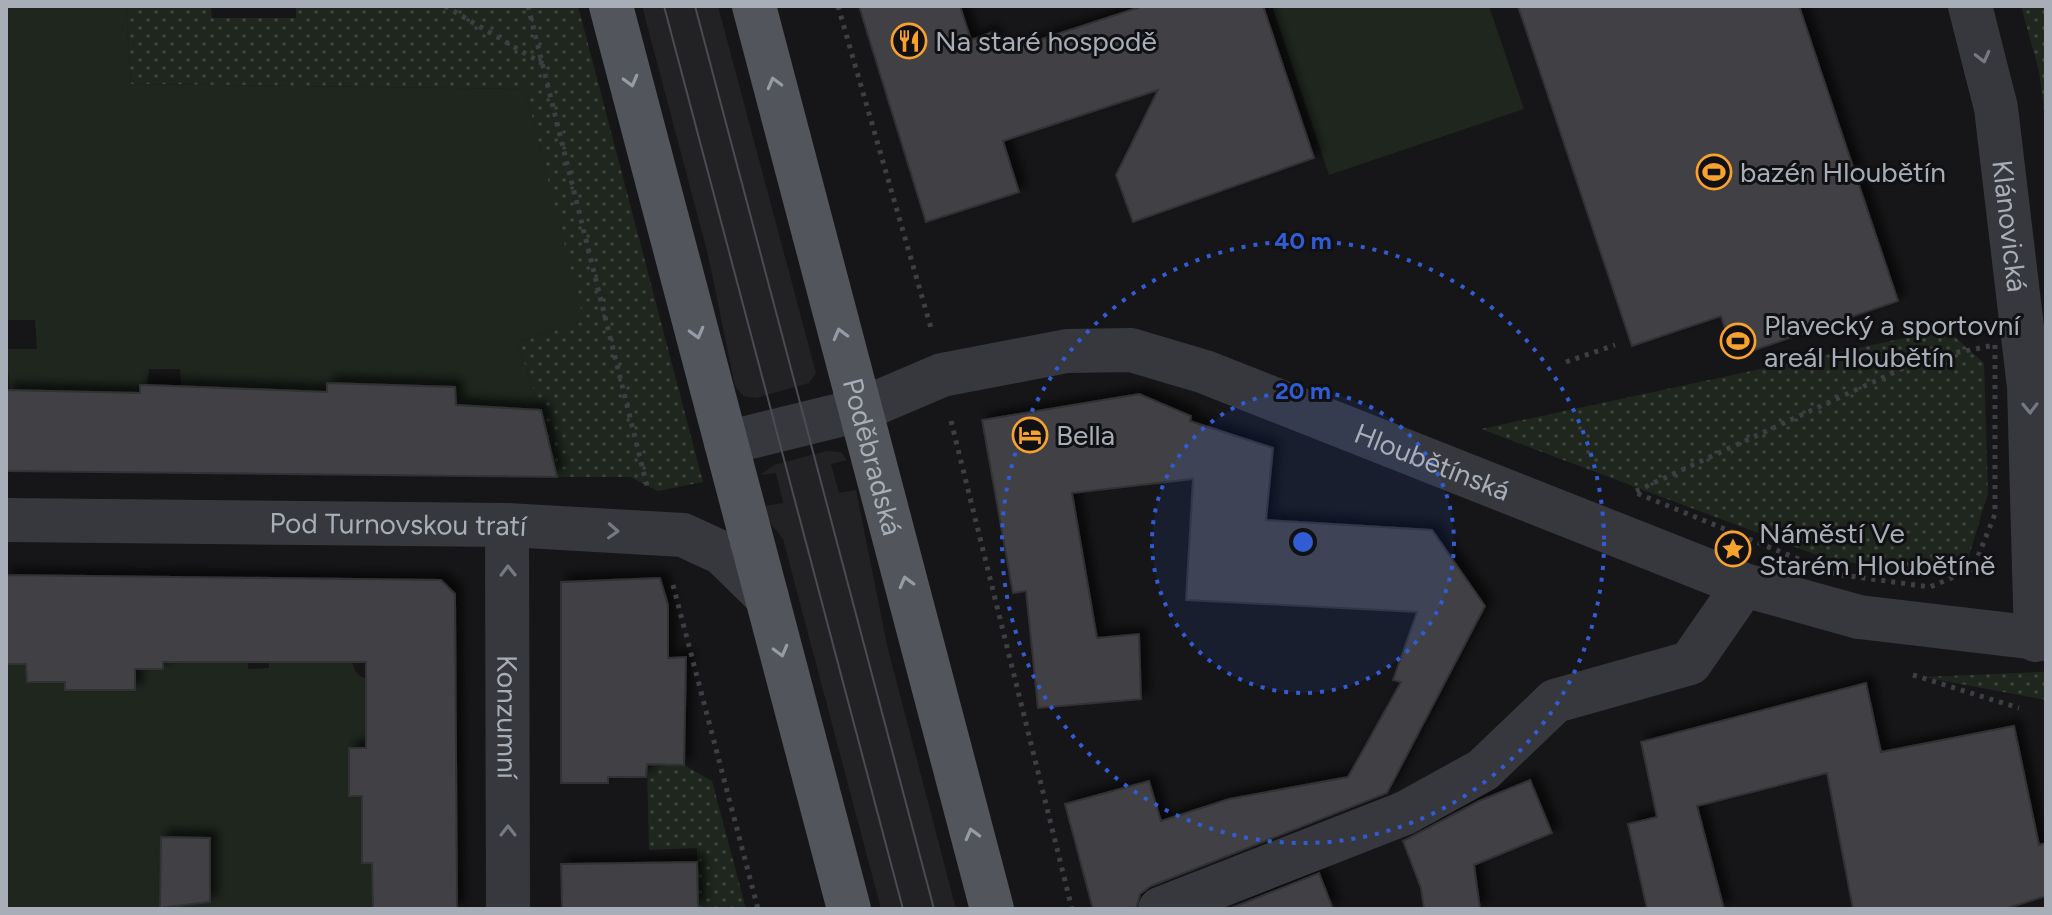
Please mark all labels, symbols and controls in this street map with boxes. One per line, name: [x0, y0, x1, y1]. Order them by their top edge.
restaurant icon: Na staré hospodě: [890, 22, 928, 60]
place label: Na staré hospodě: [935, 24, 1157, 58]
one-way arrow: [1973, 50, 1990, 64]
one-way arrow: [622, 74, 639, 88]
one-way arrow: [767, 76, 784, 90]
sports icon: bazén Hloubětín: [1695, 153, 1733, 191]
place label: bazén Hloubětín: [1740, 155, 1946, 189]
street label: Klánovická: [1985, 158, 2035, 294]
text: 40 m: [1274, 226, 1332, 255]
place label: Plavecký a sportovní areál Hloubětín: [1764, 308, 2021, 374]
sports icon: Plavecký a sportovní areál Hloubětín: [1719, 322, 1757, 360]
one-way arrow: [688, 325, 705, 339]
one-way arrow: [833, 328, 850, 342]
street label: Poděbradská: [836, 374, 910, 539]
text: 20 m: [1275, 376, 1331, 405]
one-way arrow: [2021, 402, 2038, 415]
hotel icon: Bella: [1011, 416, 1049, 454]
street label: Hloubětínská: [1350, 416, 1515, 508]
place label: Bella: [1056, 418, 1115, 452]
street label: Pod Turnovskou tratí: [269, 506, 529, 543]
place label: Náměstí Ve Starém Hloubětíně: [1759, 516, 1995, 582]
one-way arrow: [607, 522, 620, 539]
centre of rings: [1289, 528, 1317, 556]
place icon: Náměstí Ve Starém Hloubětíně: [1714, 530, 1752, 568]
one-way arrow: [500, 564, 517, 577]
one-way arrow: [899, 576, 916, 590]
one-way arrow: [772, 643, 789, 657]
street label: Konzumní: [490, 655, 525, 781]
one-way arrow: [499, 824, 517, 837]
one-way arrow: [965, 827, 982, 841]

